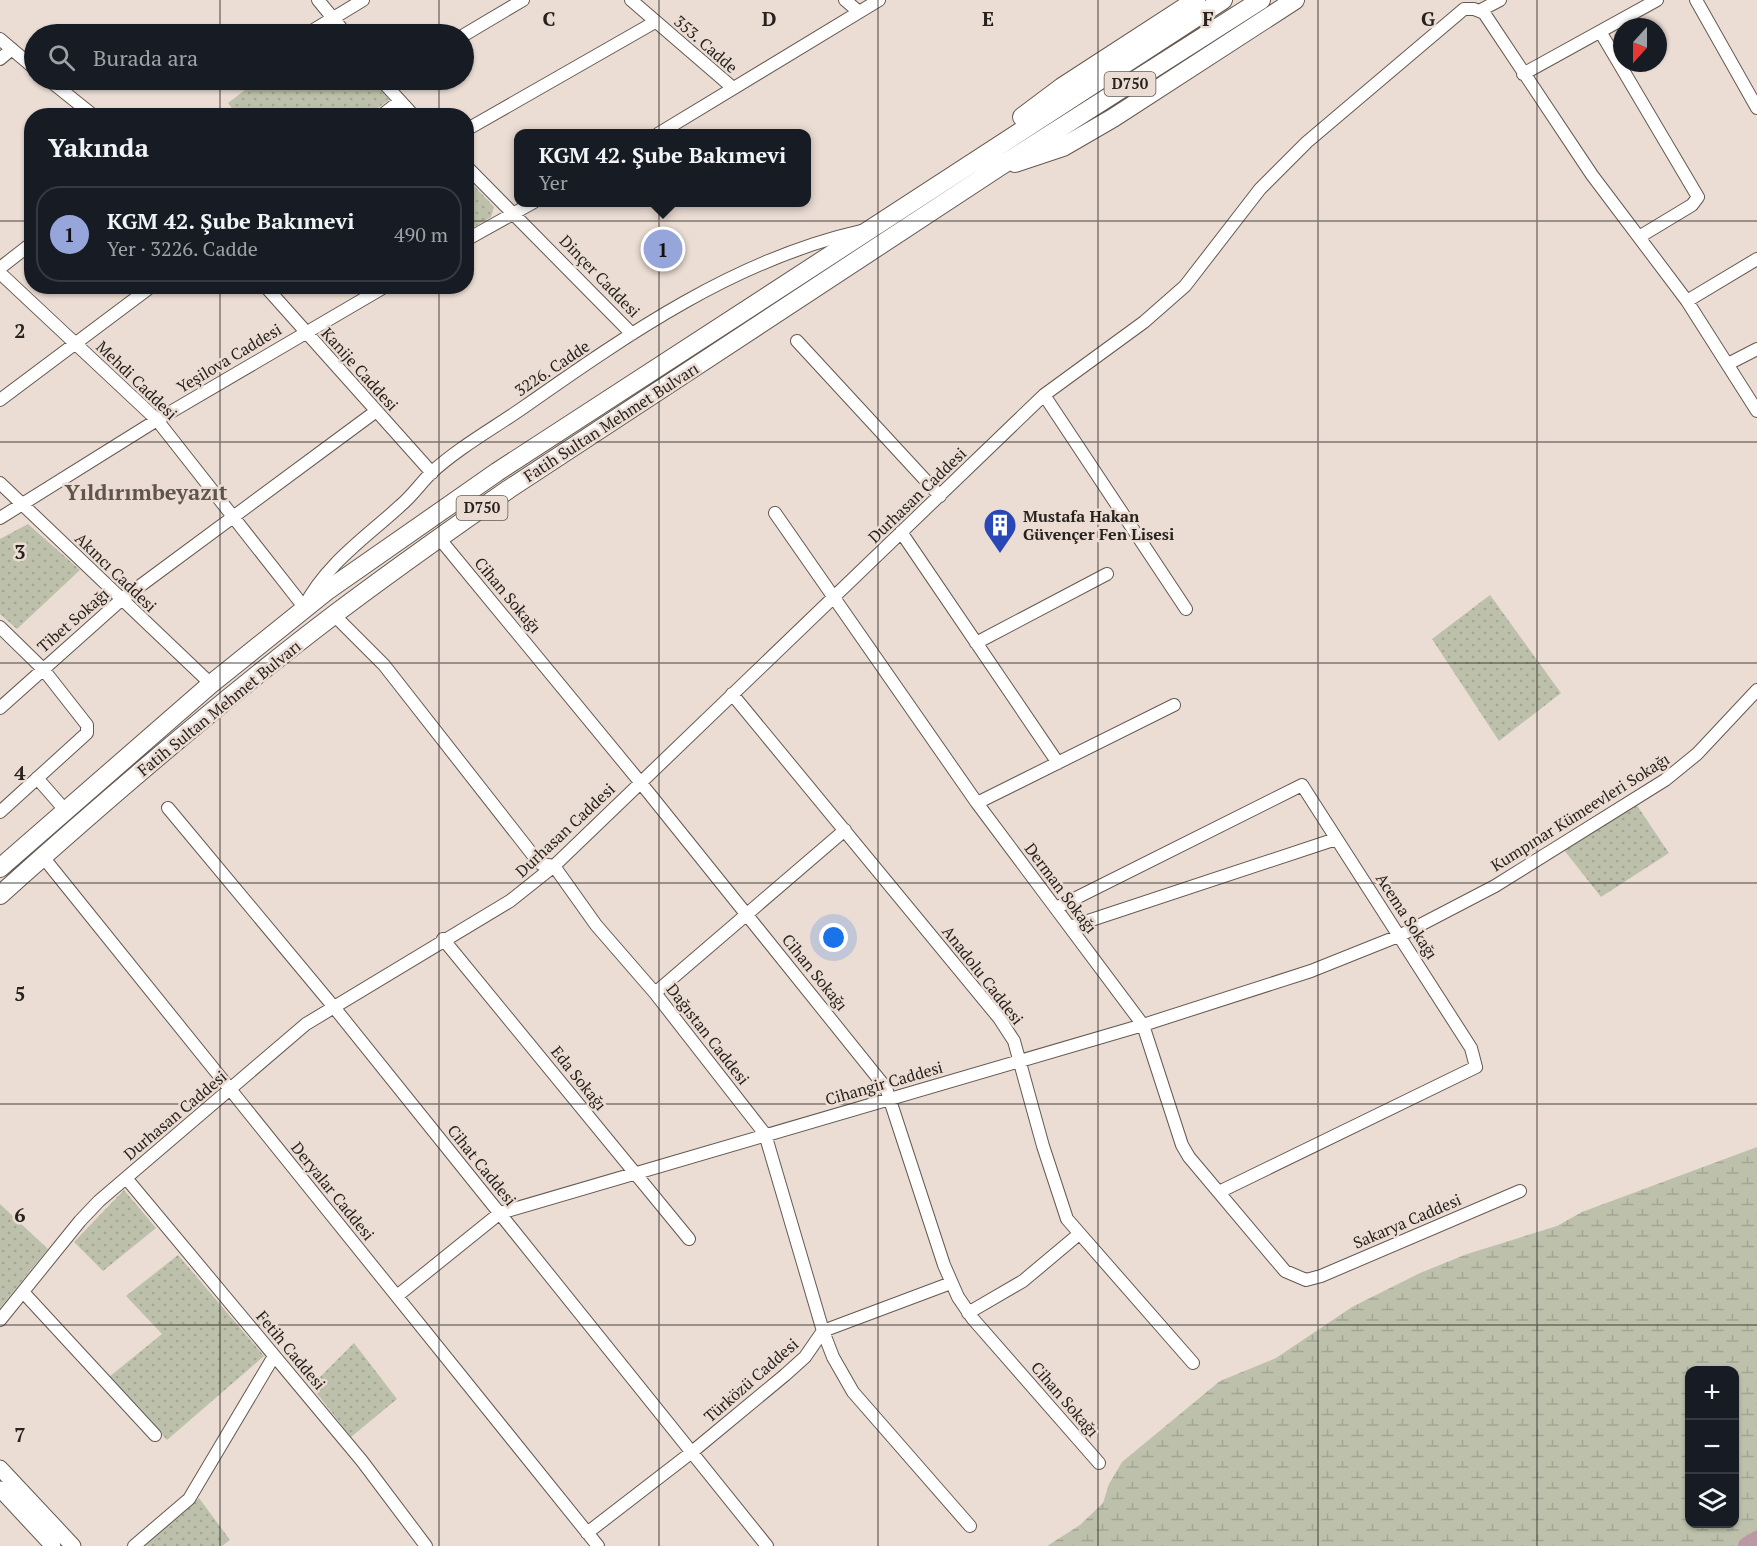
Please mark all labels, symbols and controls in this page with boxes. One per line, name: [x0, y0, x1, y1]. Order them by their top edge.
text: C: [542, 5, 556, 32]
text: D: [762, 5, 776, 32]
text: E: [982, 5, 994, 32]
text: F: [1202, 5, 1214, 32]
text: G: [1421, 5, 1435, 32]
street label: 353. Cadde: [670, 10, 742, 78]
north arrow: [1613, 18, 1667, 72]
search box: [24, 24, 474, 90]
icon: search: [45, 41, 78, 74]
text: Burada ara: [93, 43, 198, 72]
road number: D750: [1104, 72, 1156, 96]
popup: [514, 129, 811, 207]
text: Yakında: [48, 130, 149, 164]
text: KGM 42. Şube Bakımevi: [539, 140, 786, 169]
text: Yer: [539, 169, 568, 196]
text: KGM 42. Şube Bakımevi: [107, 206, 354, 235]
text: 1: [64, 221, 75, 248]
text: 490 m: [394, 221, 448, 248]
pin: 1: [644, 226, 682, 272]
street label: Dinçer Caddesi: [555, 230, 645, 322]
text: Yer · 3226. Cadde: [107, 235, 258, 262]
text: 2: [14, 317, 26, 344]
street label: Yeşilova Caddesi: [173, 318, 286, 398]
street label: Kanije Caddesi: [317, 323, 403, 416]
street label: 3226. Cadde: [510, 335, 594, 401]
street label: Mehdi Caddesi: [92, 336, 182, 424]
street label: Fatih Sultan Mehmet Bulvarı: [519, 357, 703, 487]
street label: Durhasan Caddesi: [863, 442, 971, 548]
district label: Yıldırımbeyazıt: [64, 477, 228, 506]
road number: D750: [456, 496, 508, 520]
place label: Mustafa Hakan Güvençer Fen Lisesi: [1023, 505, 1174, 545]
building icon: Mustafa Hakan Güvençer Fen Lisesi: [982, 507, 1018, 554]
street label: Akıncı Caddesi: [70, 527, 162, 617]
text: 3: [14, 538, 26, 565]
street label: Cihan Sokağı: [470, 552, 546, 638]
street label: Tibet Sokağı: [32, 583, 114, 657]
street label: Fatih Sultan Mehmet Bulvarı: [132, 635, 306, 781]
street label: Kumpınar Kümeevleri Sokağı: [1486, 748, 1674, 876]
text: 4: [14, 759, 26, 786]
street label: Durhasan Caddesi: [511, 778, 620, 882]
street label: Derman Sokağı: [1020, 838, 1102, 938]
street label: Acema Sokağı: [1371, 869, 1443, 963]
street label: Anadolu Caddesi: [937, 921, 1029, 1029]
your location: [819, 923, 848, 952]
street label: Cihan Sokağı: [777, 929, 853, 1015]
street label: Dağıstan Caddesi: [661, 979, 755, 1089]
text: 5: [14, 980, 26, 1007]
street label: Eda Sokağı: [546, 1041, 612, 1115]
street label: Cihangir Caddesi: [823, 1056, 946, 1110]
street label: Durhasan Caddesi: [119, 1065, 231, 1165]
street label: Cihat Caddesi: [443, 1120, 522, 1210]
street label: Deryalar Caddesi: [286, 1137, 380, 1245]
street label: Sakarya Caddesi: [1350, 1188, 1465, 1254]
text: 6: [14, 1201, 26, 1228]
street label: Fetih Caddesi: [251, 1306, 331, 1394]
street label: Türközü Caddesi: [699, 1333, 803, 1427]
street label: Cihan Sokağı: [1026, 1357, 1104, 1441]
map controls: [1685, 1366, 1739, 1528]
button: +: [1685, 1366, 1739, 1420]
button: −: [1685, 1420, 1739, 1474]
text: 7: [14, 1421, 26, 1448]
button: layers: [1685, 1474, 1739, 1528]

